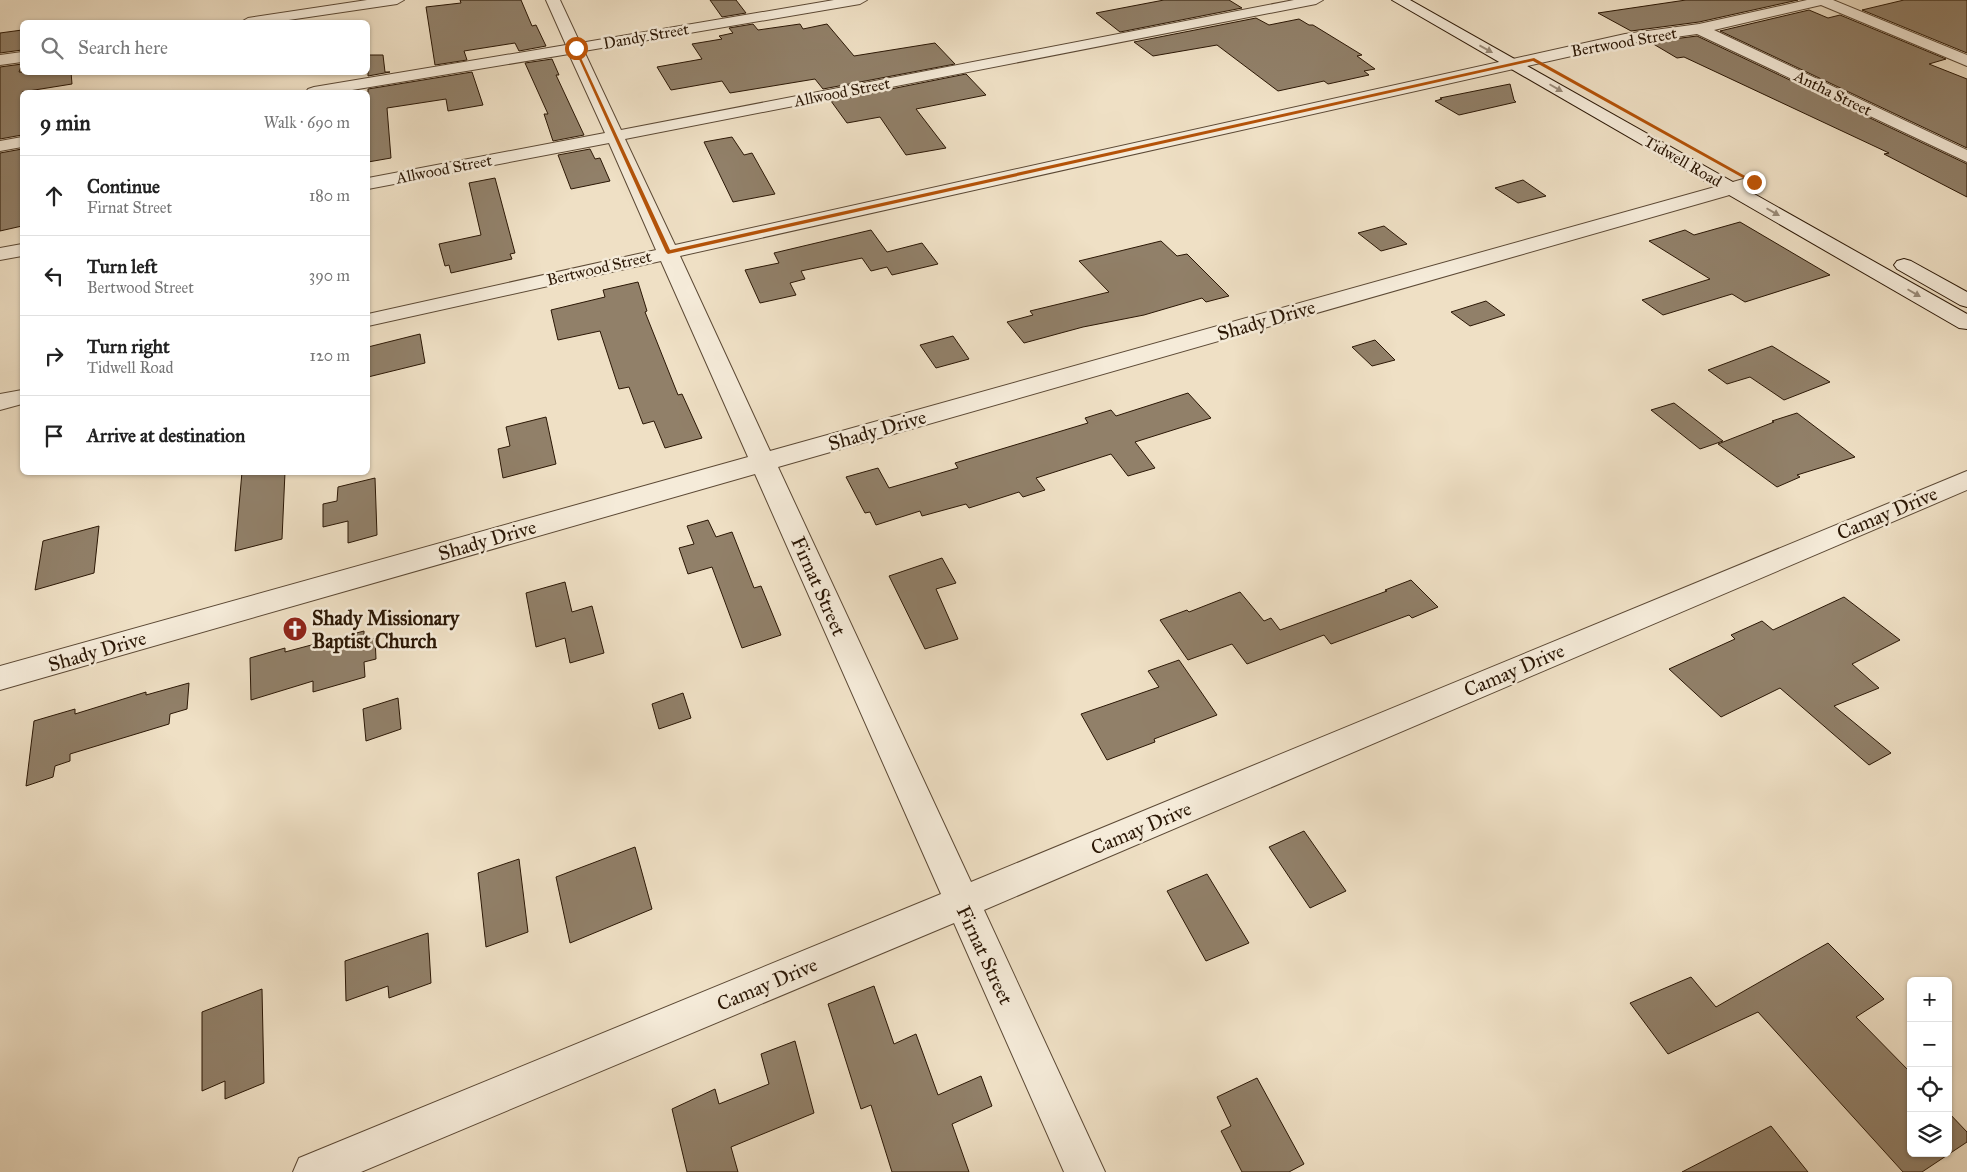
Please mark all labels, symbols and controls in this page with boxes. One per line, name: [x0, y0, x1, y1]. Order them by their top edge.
street label: Dandy Street: [602, 19, 691, 53]
search box: [20, 20, 370, 75]
street label: Bertwood Street: [1570, 23, 1679, 61]
icon: search: [38, 34, 66, 62]
text: Search here: [78, 36, 168, 59]
route start: [565, 37, 588, 60]
one-way arrow: [1479, 45, 1494, 53]
street label: Antha Street: [1790, 66, 1875, 120]
street label: Allwood Street: [791, 73, 892, 111]
one-way arrow: [1550, 84, 1563, 93]
text: 9 min: [40, 110, 91, 136]
text: Walk · 690 m: [264, 113, 350, 132]
street label: Tidwell Road: [1641, 131, 1725, 191]
street label: Allwood Street: [393, 150, 494, 188]
route end: [1743, 171, 1766, 194]
text: Continue: [87, 175, 160, 198]
icon: ahead: [40, 182, 68, 210]
text: 180 m: [309, 186, 350, 205]
text: Firnat Street: [87, 198, 172, 217]
one-way arrow: [1767, 208, 1780, 217]
street label: Bertwood Street: [545, 247, 654, 289]
text: Turn left: [87, 255, 157, 278]
icon: left: [40, 262, 68, 290]
text: 390 m: [309, 266, 350, 285]
text: Bertwood Street: [87, 278, 194, 297]
one-way arrow: [1907, 289, 1922, 297]
street label: Shady Drive: [1214, 295, 1318, 345]
text: Turn right: [87, 335, 170, 358]
icon: right: [40, 342, 68, 370]
text: 120 m: [310, 346, 350, 365]
text: Tidwell Road: [87, 358, 173, 377]
street label: Shady Drive: [825, 405, 929, 455]
icon: arrive: [40, 422, 68, 450]
text: Arrive at destination: [87, 424, 245, 447]
street label: Camay Drive: [1833, 481, 1941, 545]
street label: Shady Drive: [435, 515, 539, 565]
street label: Firnat Street: [786, 533, 852, 639]
place label: Shady Missionary Baptist Church: [312, 606, 461, 654]
church icon: Shady Missionary Baptist Church: [282, 616, 308, 642]
street label: Shady Drive: [45, 626, 149, 676]
street label: Camay Drive: [1460, 638, 1568, 702]
street label: Camay Drive: [1087, 796, 1195, 860]
street label: Firnat Street: [952, 902, 1018, 1008]
street label: Camay Drive: [713, 952, 821, 1016]
map controls: [1907, 977, 1952, 1157]
button: +: [1907, 977, 1952, 1022]
button: −: [1907, 1022, 1952, 1067]
button: locate: [1907, 1067, 1952, 1112]
button: layers: [1907, 1112, 1952, 1157]

